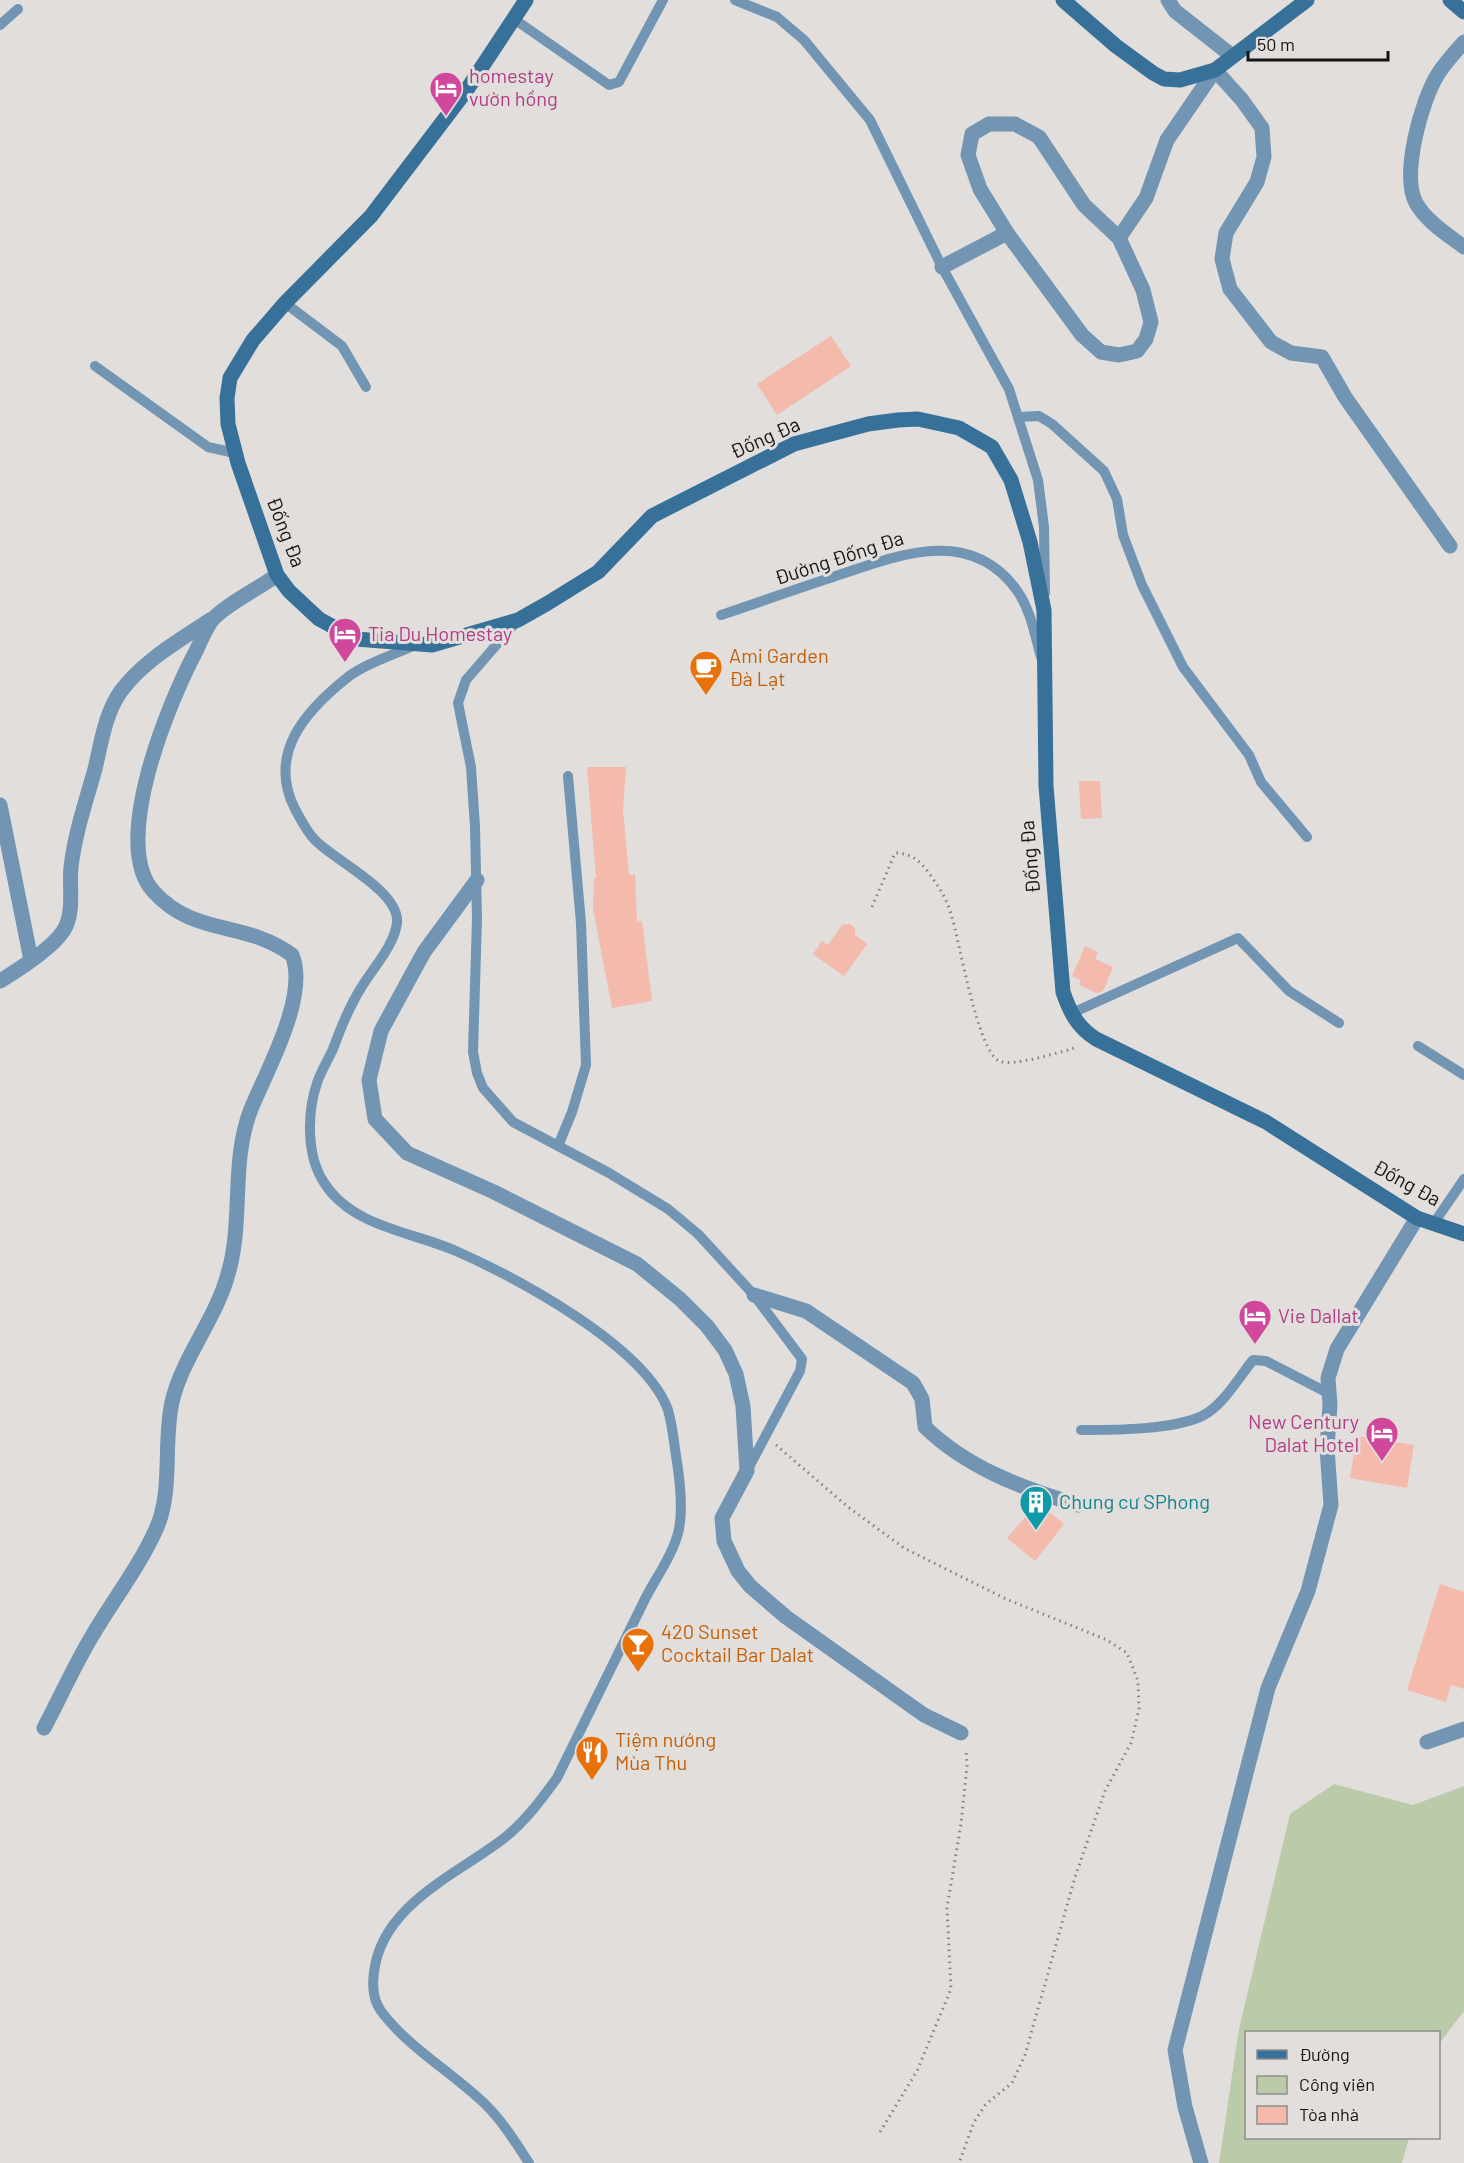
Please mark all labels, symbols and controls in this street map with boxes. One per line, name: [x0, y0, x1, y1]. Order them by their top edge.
scale bar: [1248, 24, 1388, 62]
text: 50 m: [1257, 33, 1295, 55]
place label: homestay vườn hồng: [469, 63, 558, 110]
hotel icon: homestay vườn hồng: [428, 70, 464, 117]
street label: Đống Đa: [726, 411, 803, 463]
street label: Đống Đa: [263, 493, 311, 570]
street label: Đường Đống Đa: [771, 525, 906, 589]
hotel icon: Tia Du Homestay: [327, 616, 363, 663]
place label: Tia Du Homestay: [368, 621, 512, 645]
place label: Ami Garden Đà Lạt: [729, 643, 829, 690]
cafe icon: Ami Garden Đà Lạt: [688, 649, 724, 696]
street label: Đống Đa: [1014, 819, 1044, 895]
street label: Đống Đa: [1369, 1154, 1445, 1210]
hotel icon: Vie Dallat: [1237, 1298, 1273, 1345]
place label: Vie Dallat: [1278, 1303, 1359, 1327]
place label: New Century Dalat Hotel: [1248, 1409, 1359, 1456]
hotel icon: New Century Dalat Hotel: [1364, 1415, 1400, 1462]
building icon: Chung cư SPhong: [1018, 1484, 1054, 1531]
place label: Chung cư SPhong: [1059, 1489, 1210, 1513]
place label: 420 Sunset Cocktail Bar Dalat: [661, 1619, 814, 1666]
bar icon: 420 Sunset Cocktail Bar Dalat: [620, 1626, 656, 1673]
place label: Tiệm nướng Mùa Thu: [615, 1727, 716, 1774]
restaurant icon: Tiệm nướng Mùa Thu: [574, 1734, 610, 1781]
legend: [1245, 2031, 1440, 2139]
text: Đường: [1299, 2043, 1350, 2065]
text: Công viên: [1299, 2073, 1375, 2095]
text: Tòa nhà: [1299, 2103, 1359, 2125]

